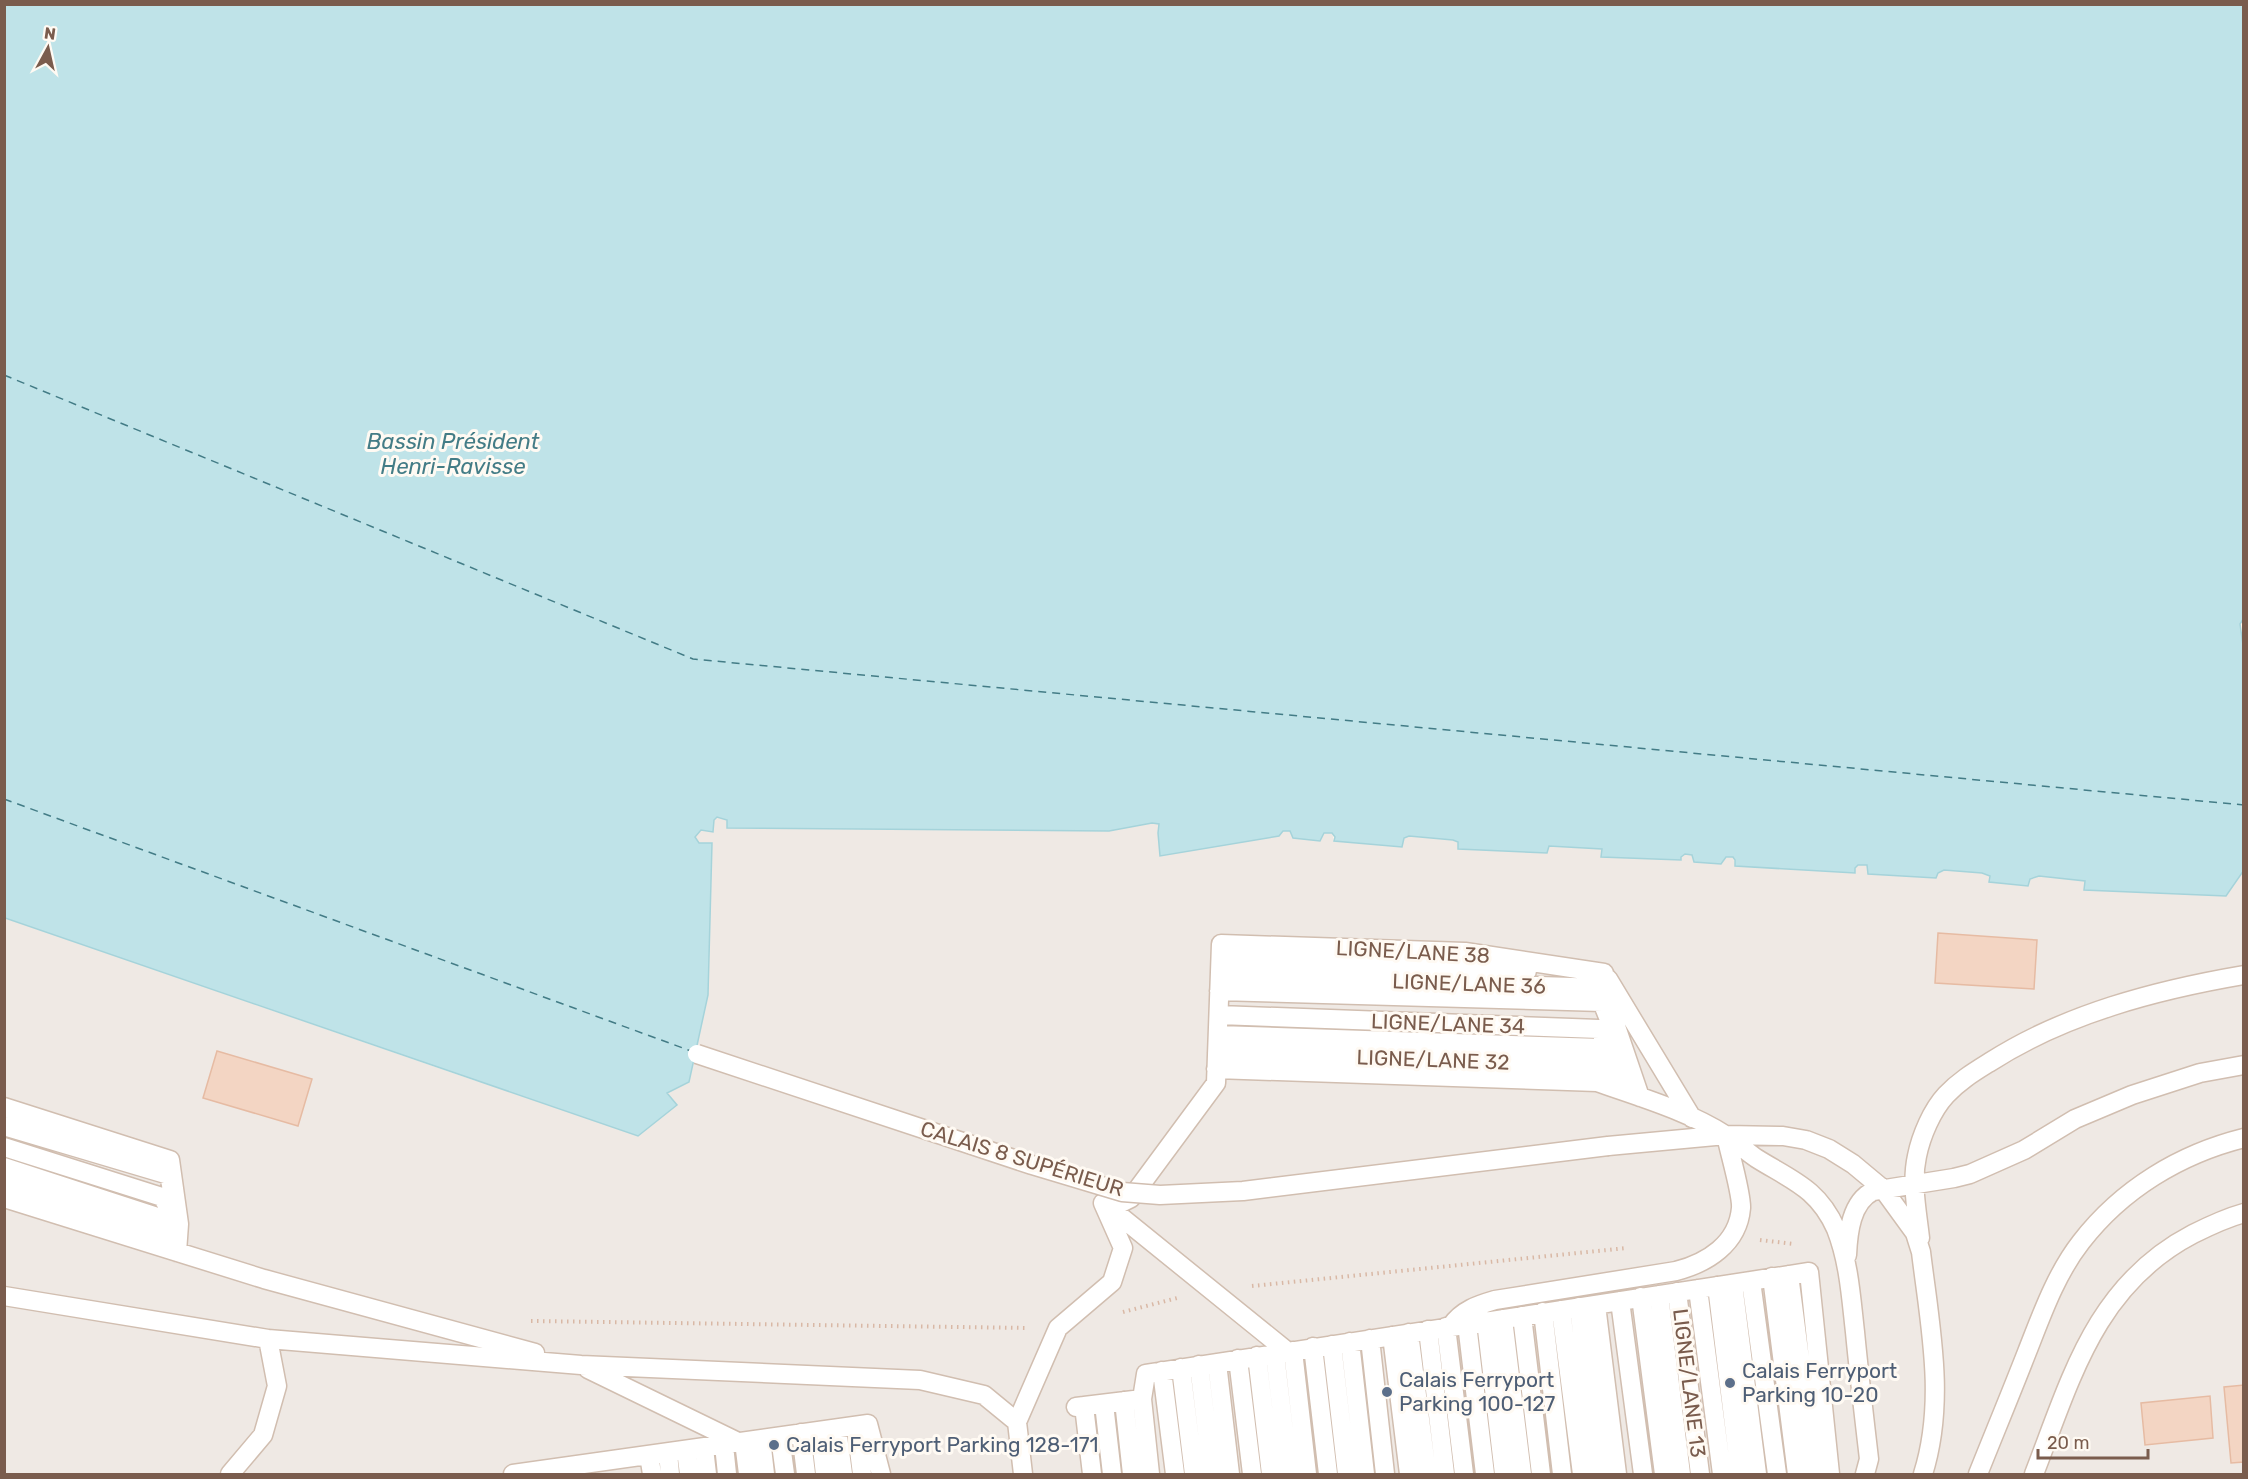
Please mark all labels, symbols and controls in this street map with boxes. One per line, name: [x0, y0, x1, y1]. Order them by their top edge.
north arrow: [18, 18, 78, 78]
text: N: [43, 23, 57, 44]
water label: Bassin Président Henri-Ravisse: [367, 428, 540, 480]
street label: LIGNE/LANE 38: [1335, 935, 1491, 968]
street label: LIGNE/LANE 36: [1392, 968, 1546, 999]
street label: LIGNE/LANE 34: [1371, 1008, 1525, 1039]
street label: LIGNE/LANE 32: [1356, 1044, 1510, 1075]
street label: CALAIS 8 SUPÉRIEUR: [918, 1116, 1127, 1201]
street label: LIGNE/LANE 13: [1668, 1307, 1711, 1459]
place label: Calais Ferryport Parking 10-20: [1742, 1358, 1897, 1407]
place label: Calais Ferryport Parking 100-127: [1399, 1367, 1556, 1416]
marker: Calais Ferryport Parking 10-20: [1723, 1376, 1737, 1390]
marker: Calais Ferryport Parking 100-127: [1380, 1385, 1394, 1399]
scale bar: [2038, 1422, 2148, 1460]
place label: Calais Ferryport Parking 128-171: [786, 1432, 1098, 1457]
text: 20 m: [2047, 1432, 2089, 1454]
marker: Calais Ferryport Parking 128-171: [767, 1438, 781, 1452]

